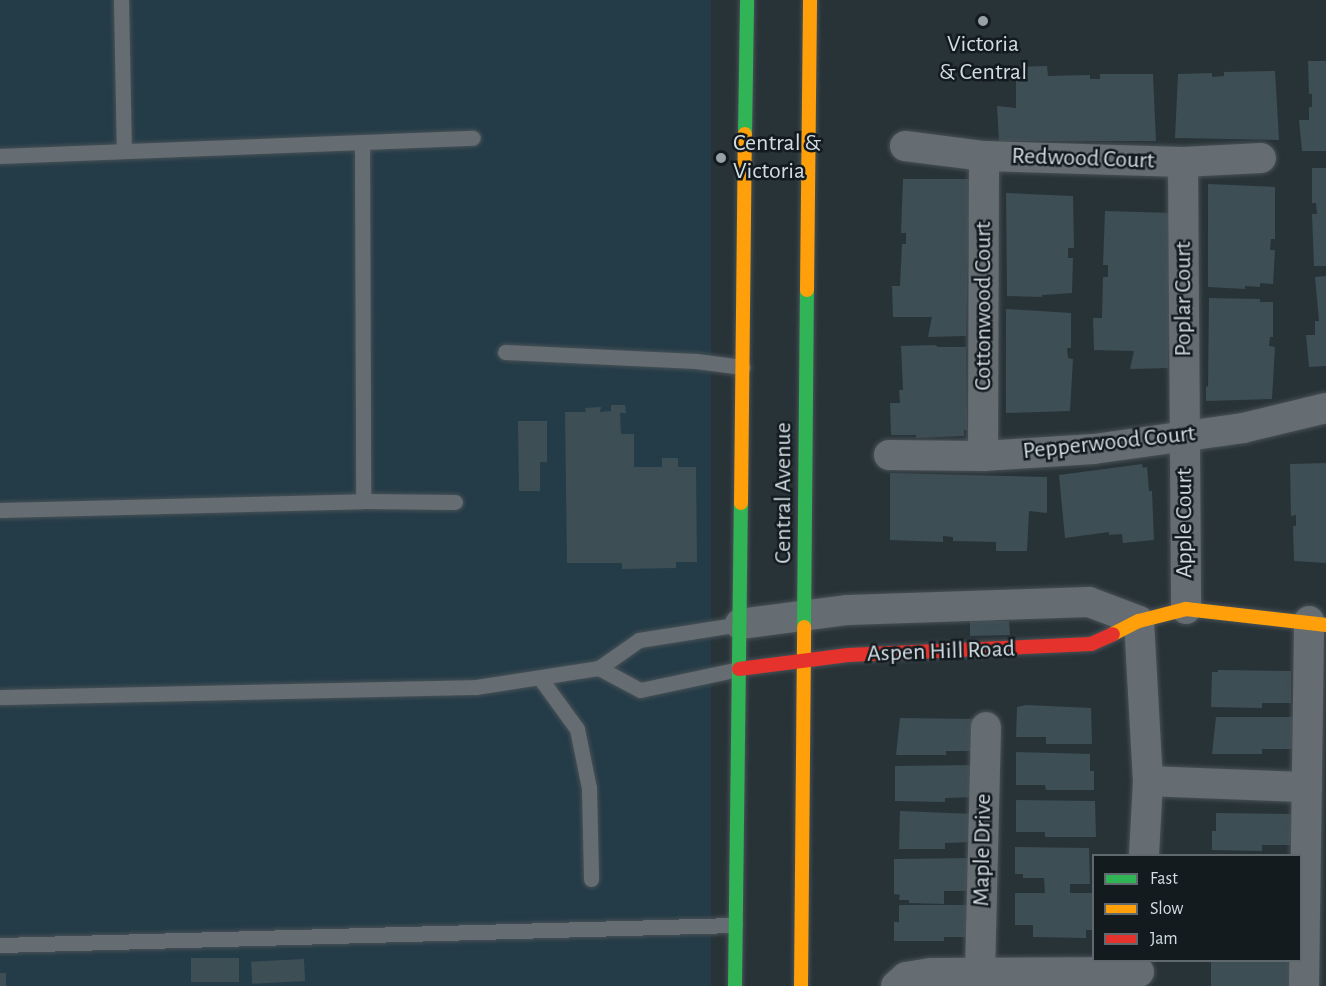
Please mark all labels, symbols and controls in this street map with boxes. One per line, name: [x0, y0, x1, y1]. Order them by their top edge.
marker: Victoria & Central: [976, 14, 990, 28]
place label: Victoria & Central: [939, 31, 1027, 87]
place label: Central & Victoria: [733, 130, 821, 186]
street label: Redwood Court: [1011, 142, 1155, 176]
marker: Central & Victoria: [714, 151, 728, 165]
street label: Cottonwood Court: [970, 221, 998, 391]
street label: Poplar Court: [1170, 241, 1198, 357]
street label: Pepperwood Court: [1021, 420, 1197, 466]
street label: Central Avenue: [770, 422, 798, 564]
street label: Apple Court: [1171, 468, 1199, 578]
street label: Aspen Hill Road: [866, 635, 1016, 669]
street label: Maple Drive: [968, 793, 998, 907]
legend: [1092, 854, 1302, 962]
text: Fast: [1150, 870, 1178, 888]
text: Slow: [1150, 900, 1183, 918]
text: Jam: [1150, 930, 1178, 948]

